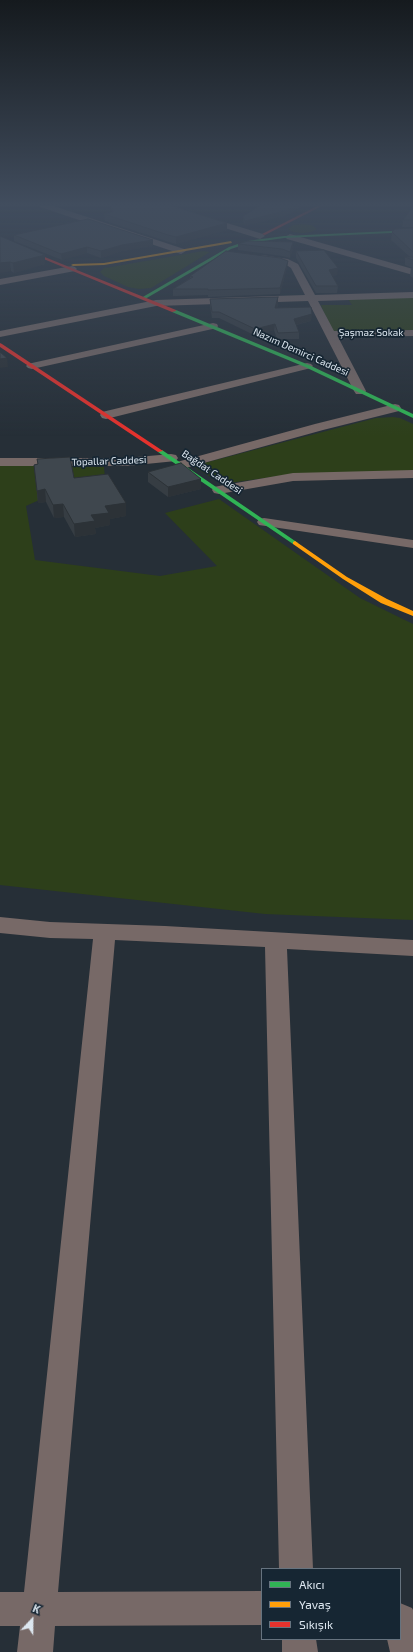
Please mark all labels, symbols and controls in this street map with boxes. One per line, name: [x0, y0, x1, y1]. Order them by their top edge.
street label: Nazım Demirci Caddesi: [251, 325, 351, 379]
street label: Şaşmaz Sokak: [339, 327, 403, 339]
street label: Bağdat Caddesi: [180, 447, 244, 497]
street label: Topallar Caddesi: [71, 454, 147, 468]
legend: [261, 1568, 401, 1640]
text: Akıcı: [299, 1577, 324, 1591]
text: Yavaş: [299, 1597, 331, 1611]
north arrow: [12, 1600, 52, 1640]
text: K: [31, 1601, 42, 1616]
text: Sıkışık: [299, 1617, 333, 1631]

